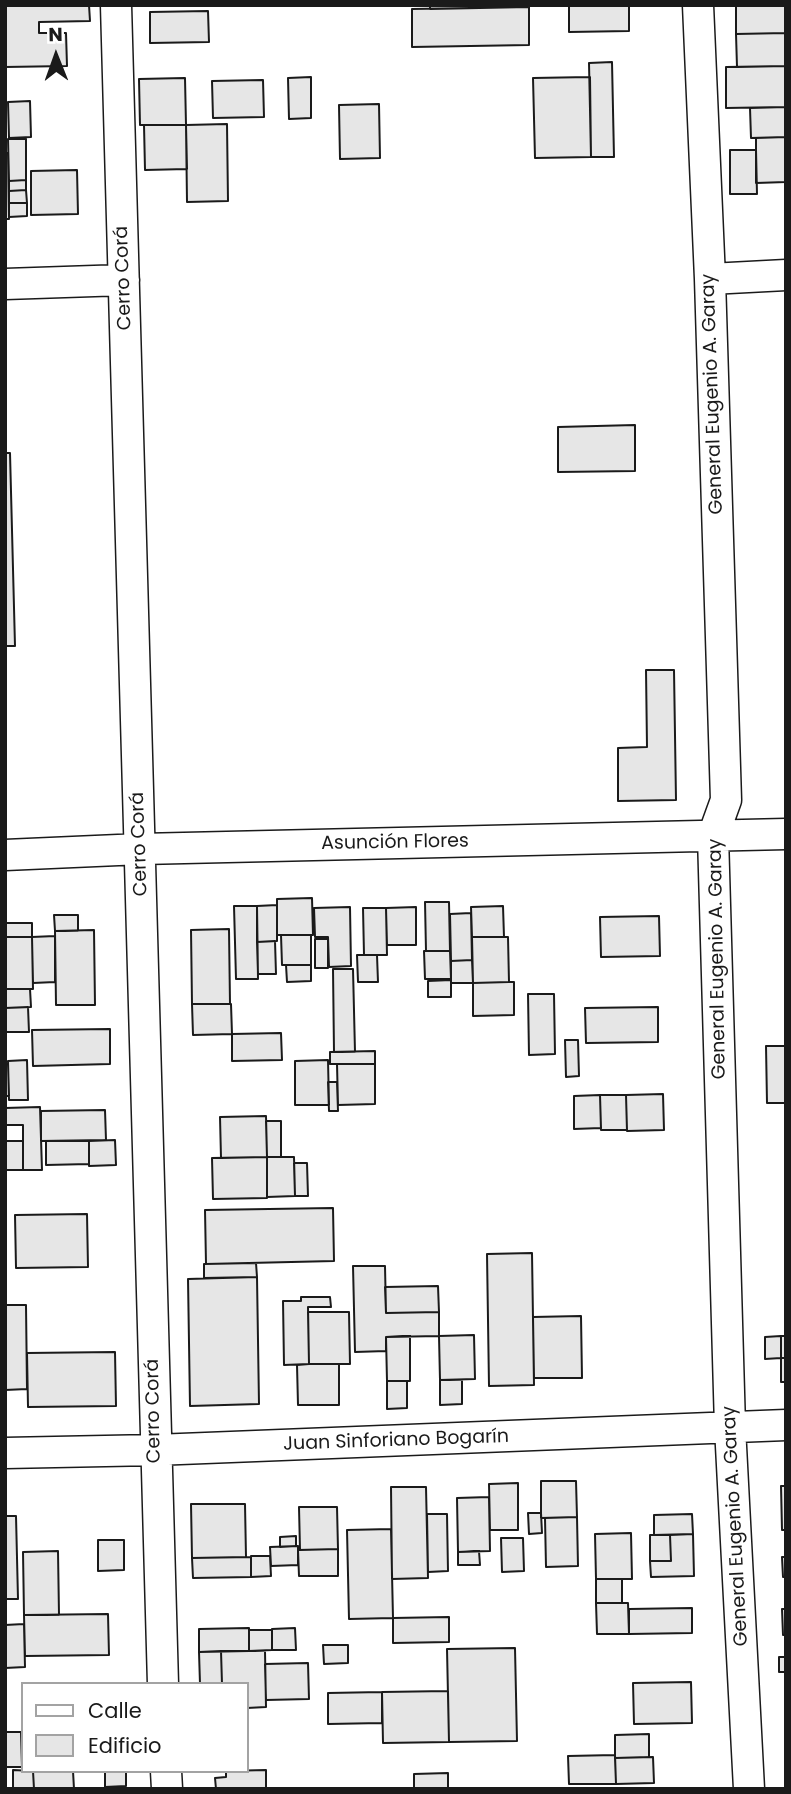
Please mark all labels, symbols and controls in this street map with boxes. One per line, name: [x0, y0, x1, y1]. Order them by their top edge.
north arrow: [21, 21, 91, 91]
text: N: [48, 21, 63, 48]
street label: Cerro Corá: [111, 225, 137, 331]
street label: General Eugenio A. Garay: [697, 273, 729, 515]
street label: Cerro Corá: [127, 791, 153, 897]
street label: Asunción Flores: [321, 830, 469, 856]
street label: General Eugenio A. Garay: [704, 838, 732, 1080]
street label: Cerro Corá: [142, 1359, 166, 1463]
street label: General Eugenio A. Garay: [718, 1405, 754, 1647]
street label: Juan Sinforiano Bogarín: [283, 1426, 509, 1456]
legend: [21, 1682, 248, 1773]
text: Calle: [88, 1696, 142, 1725]
text: Edificio: [88, 1731, 162, 1760]

